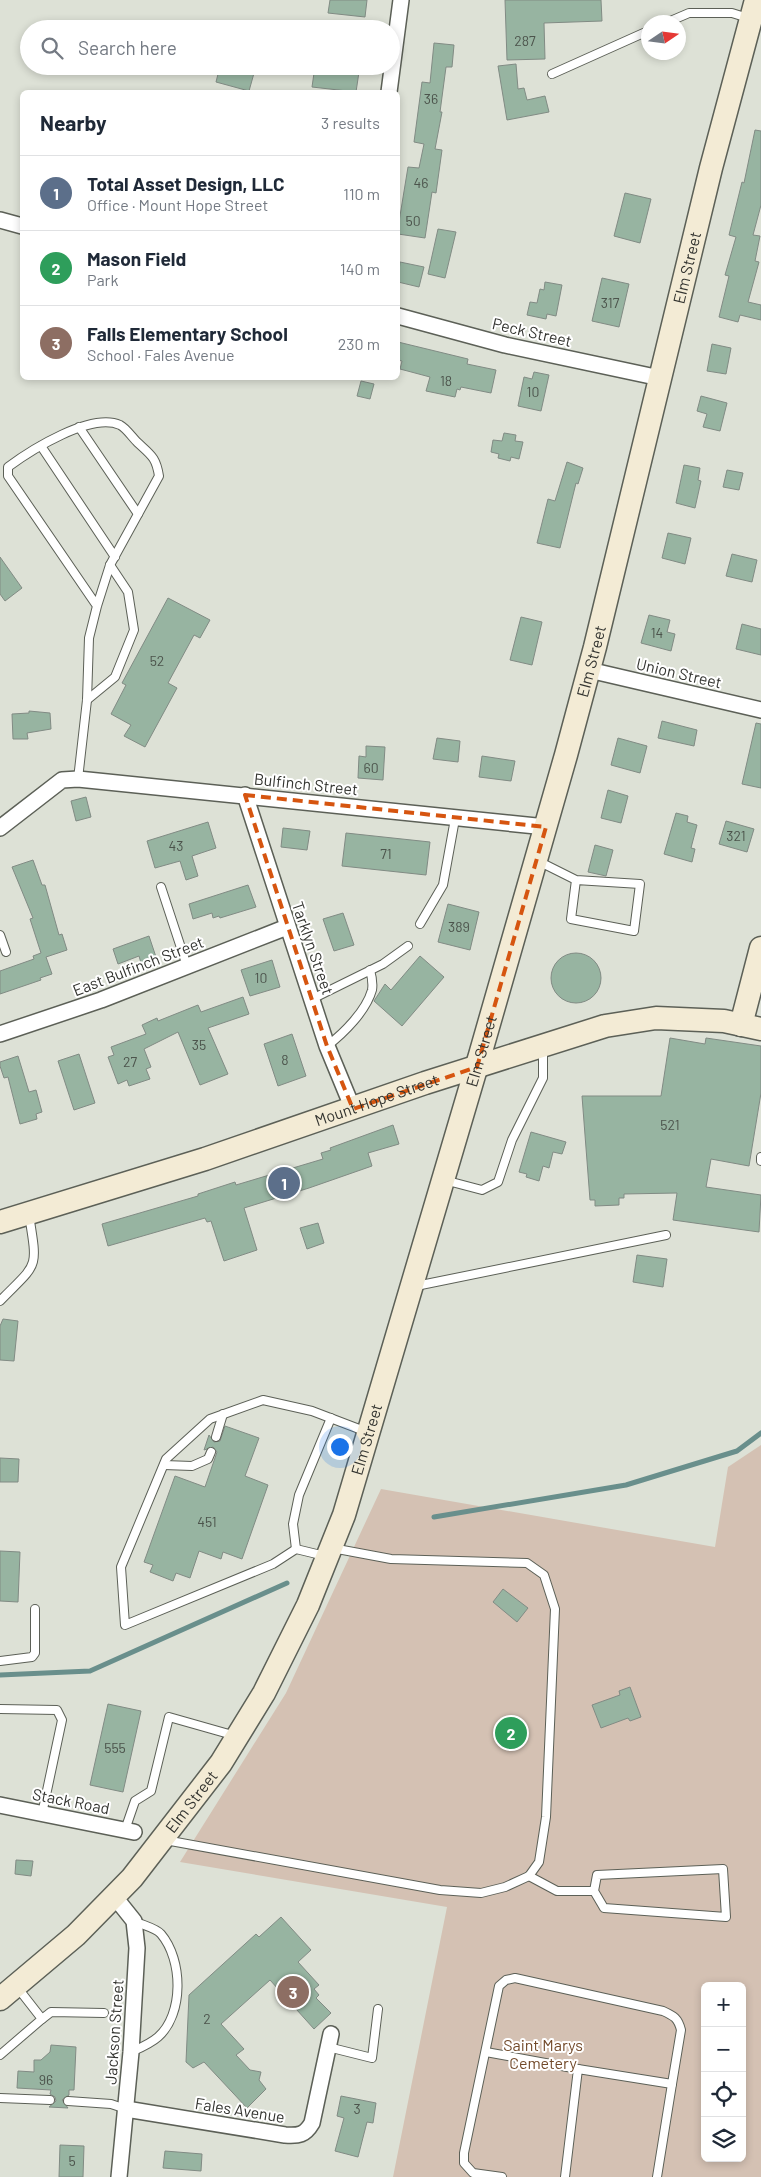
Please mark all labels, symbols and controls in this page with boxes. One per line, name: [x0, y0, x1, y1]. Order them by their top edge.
north arrow: [641, 15, 686, 60]
search box: [20, 20, 400, 75]
house number: 287: [514, 32, 536, 49]
icon: search: [38, 34, 66, 62]
text: Search here: [78, 36, 177, 59]
house number: 36: [424, 90, 438, 107]
text: Nearby: [40, 110, 106, 135]
text: 3 results: [321, 113, 380, 132]
text: Total Asset Design, LLC: [87, 172, 285, 195]
house number: 46: [414, 174, 428, 191]
text: 1: [53, 184, 59, 203]
text: 110 m: [343, 184, 380, 203]
text: Office · Mount Hope Street: [87, 195, 268, 214]
house number: 50: [405, 212, 421, 229]
street label: Elm Street: [668, 230, 704, 306]
text: Mason Field: [87, 247, 186, 270]
text: 2: [52, 259, 60, 278]
text: 140 m: [340, 259, 380, 278]
text: Park: [87, 270, 118, 289]
house number: 317: [601, 294, 620, 311]
street label: Peck Street: [491, 313, 574, 350]
text: Falls Elementary School: [87, 322, 288, 345]
text: 3: [52, 334, 60, 353]
text: 230 m: [338, 334, 380, 353]
text: School · Fales Avenue: [87, 345, 235, 364]
house number: 18: [440, 372, 452, 389]
house number: 10: [527, 383, 539, 400]
street label: Elm Street: [572, 623, 609, 699]
house number: 14: [651, 624, 663, 641]
house number: 52: [150, 652, 164, 669]
street label: Union Street: [634, 653, 724, 692]
house number: 60: [363, 759, 379, 776]
street label: Bulfinch Street: [253, 769, 359, 798]
house number: 321: [726, 827, 746, 844]
house number: 43: [169, 837, 183, 854]
house number: 71: [380, 845, 392, 862]
street label: Tarklyn Street: [289, 899, 338, 997]
house number: 389: [448, 918, 470, 935]
street label: East Bulfinch Street: [70, 932, 206, 999]
house number: 10: [255, 969, 267, 986]
street label: Elm Street: [461, 1013, 500, 1089]
house number: 35: [192, 1036, 206, 1053]
house number: 8: [281, 1051, 289, 1068]
house number: 27: [123, 1053, 137, 1070]
street label: Mount Hope Street: [312, 1069, 441, 1129]
house number: 521: [660, 1116, 680, 1133]
pin: 1: [268, 1164, 300, 1202]
street label: Elm Street: [346, 1401, 385, 1477]
your location: [327, 1434, 353, 1460]
house number: 451: [197, 1513, 217, 1530]
pin: 2: [495, 1714, 527, 1752]
house number: 555: [104, 1739, 126, 1756]
street label: Elm Street: [161, 1766, 221, 1836]
street label: Stack Road: [31, 1784, 111, 1817]
pin: 3: [277, 1973, 309, 2011]
street label: Jackson Street: [100, 1979, 127, 2085]
map controls: [701, 1982, 746, 2162]
button: +: [701, 1982, 746, 2027]
house number: 2: [203, 2010, 211, 2027]
button: −: [701, 2027, 746, 2072]
park label: Saint Marys Cemetery: [503, 2035, 583, 2072]
house number: 96: [39, 2071, 53, 2088]
button: locate: [701, 2072, 746, 2117]
street label: Fales Avenue: [194, 2093, 286, 2126]
house number: 3: [353, 2100, 361, 2117]
button: layers: [701, 2117, 746, 2162]
house number: 5: [68, 2152, 76, 2169]

